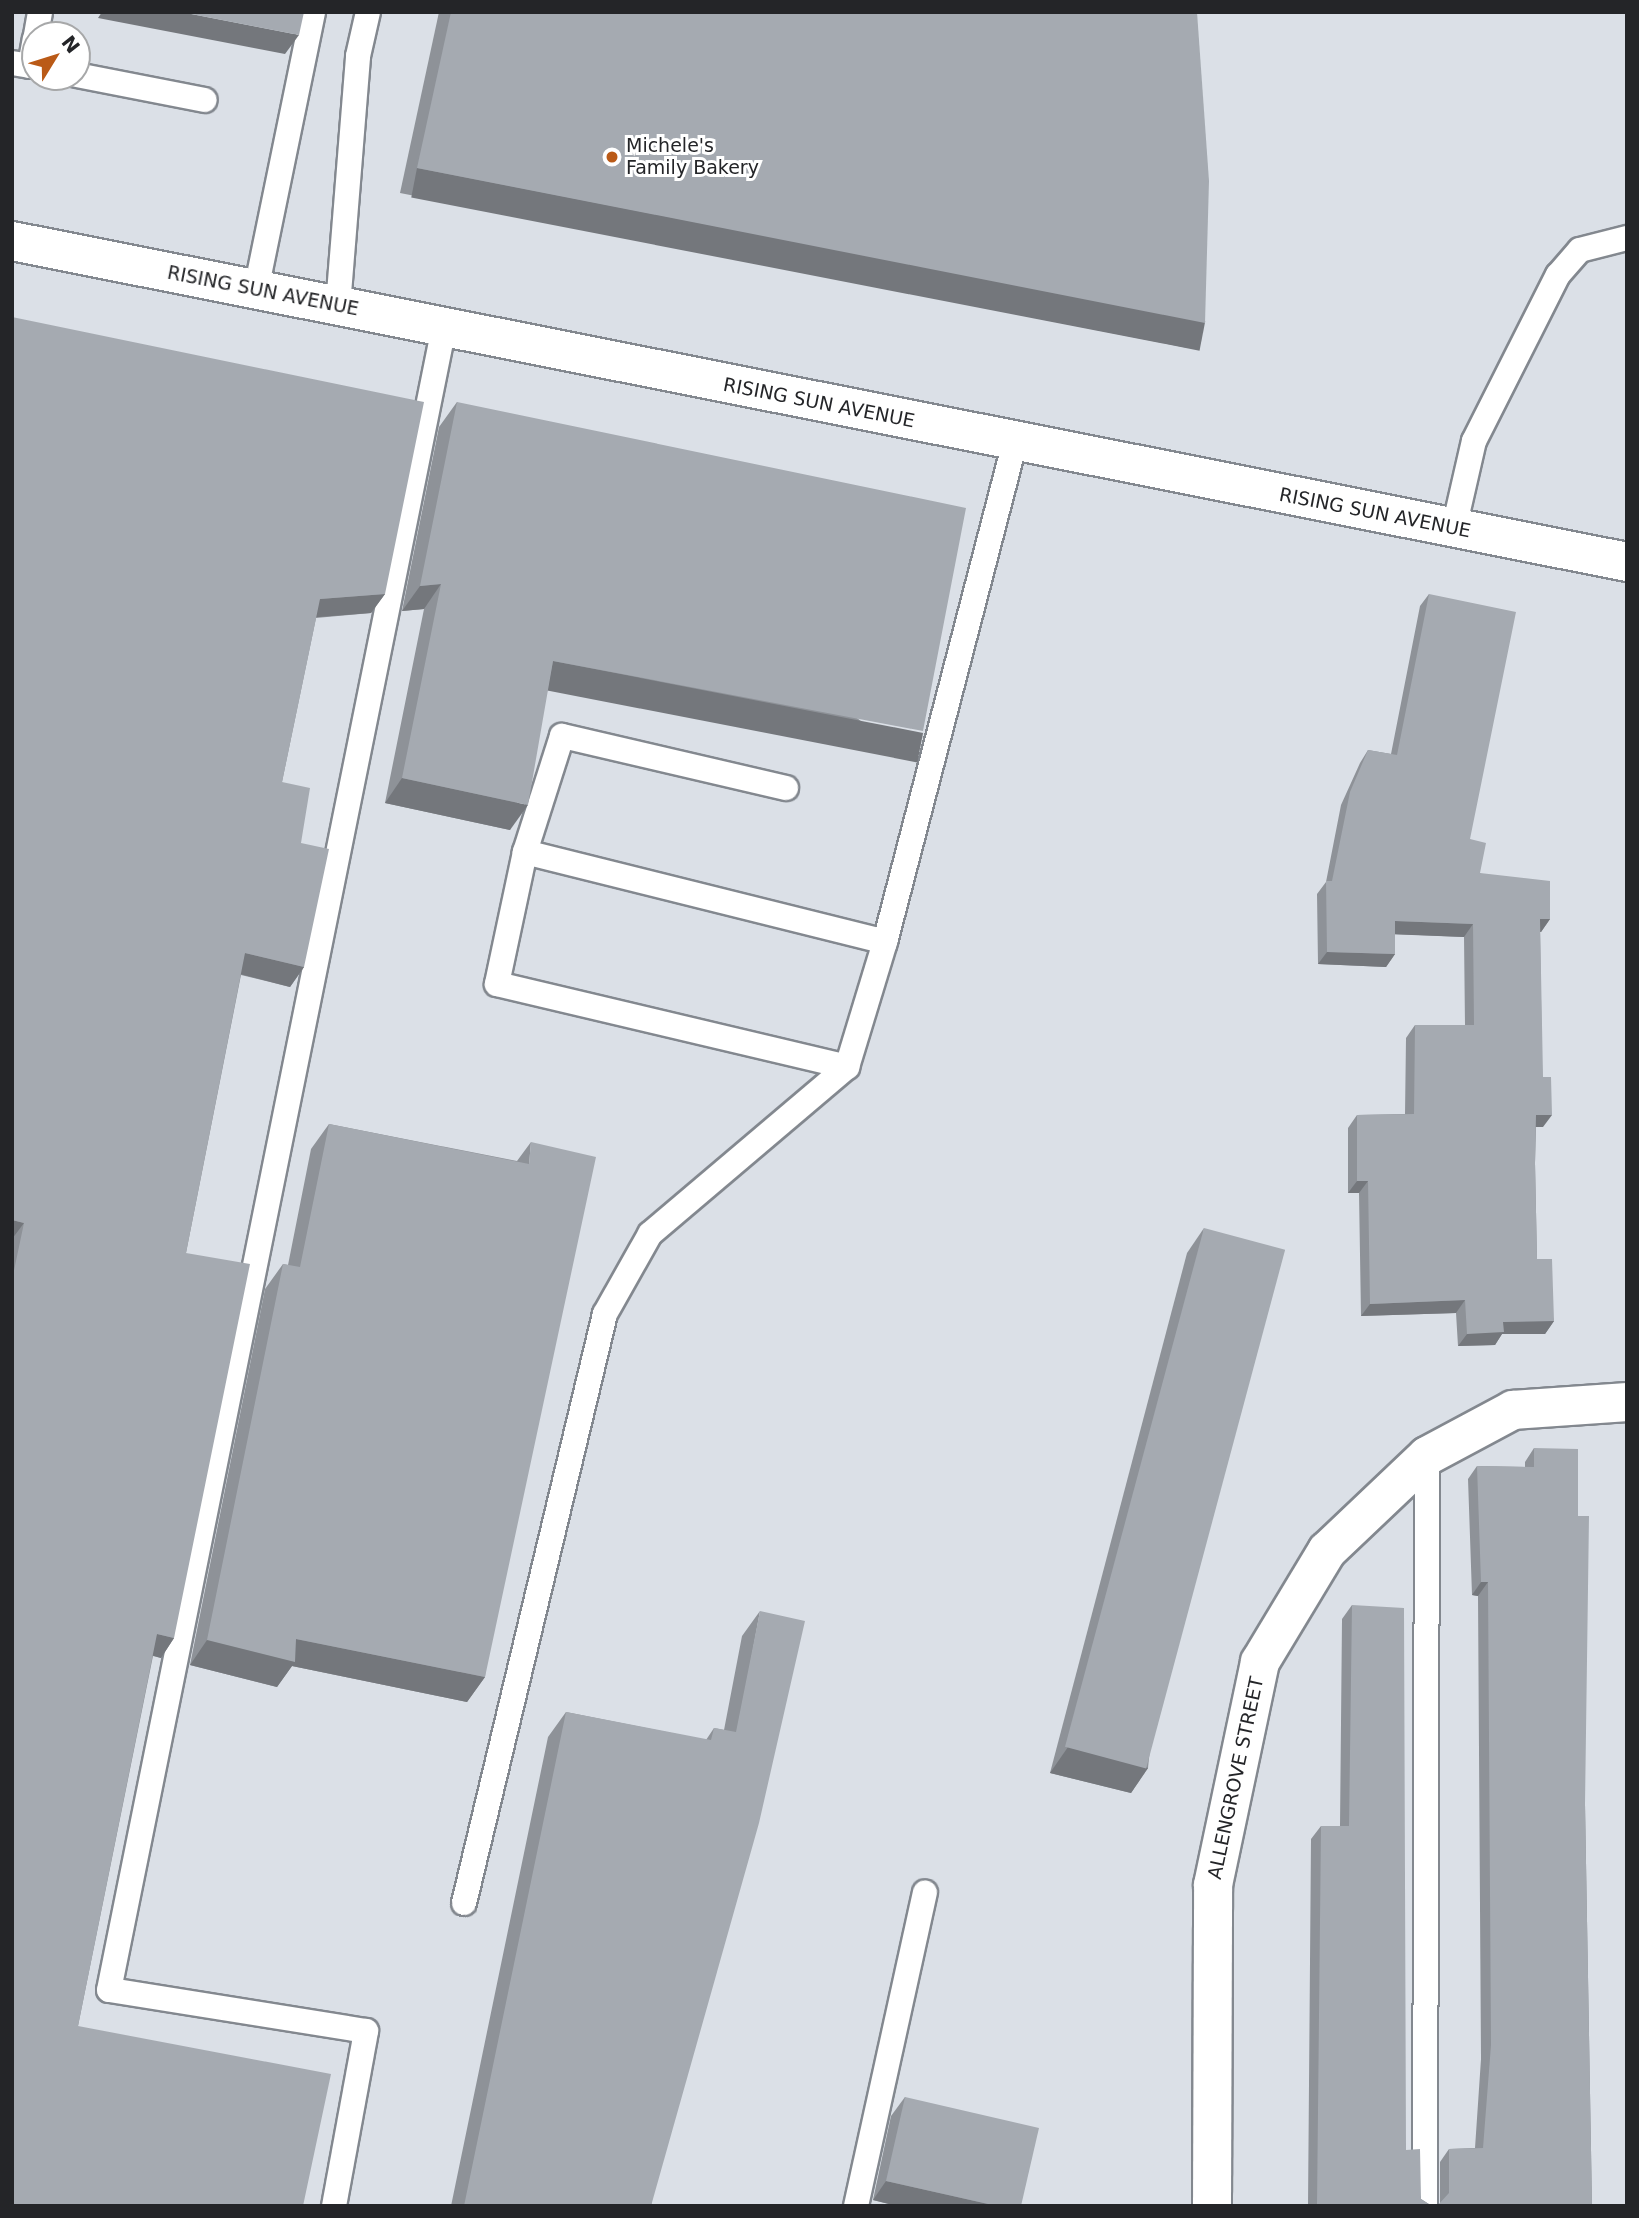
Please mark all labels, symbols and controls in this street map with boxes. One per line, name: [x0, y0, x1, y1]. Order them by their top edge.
north arrow: [21, 21, 91, 91]
text: N: [57, 31, 85, 57]
place label: Michele's Family Bakery: [626, 135, 759, 179]
marker: Michele's Family Bakery: [604, 149, 620, 165]
street label: RISING SUN AVENUE: [165, 261, 361, 321]
street label: RISING SUN AVENUE: [721, 373, 917, 433]
street label: RISING SUN AVENUE: [1277, 483, 1473, 543]
street label: ALLENGROVE STREET: [1203, 1675, 1269, 1881]

